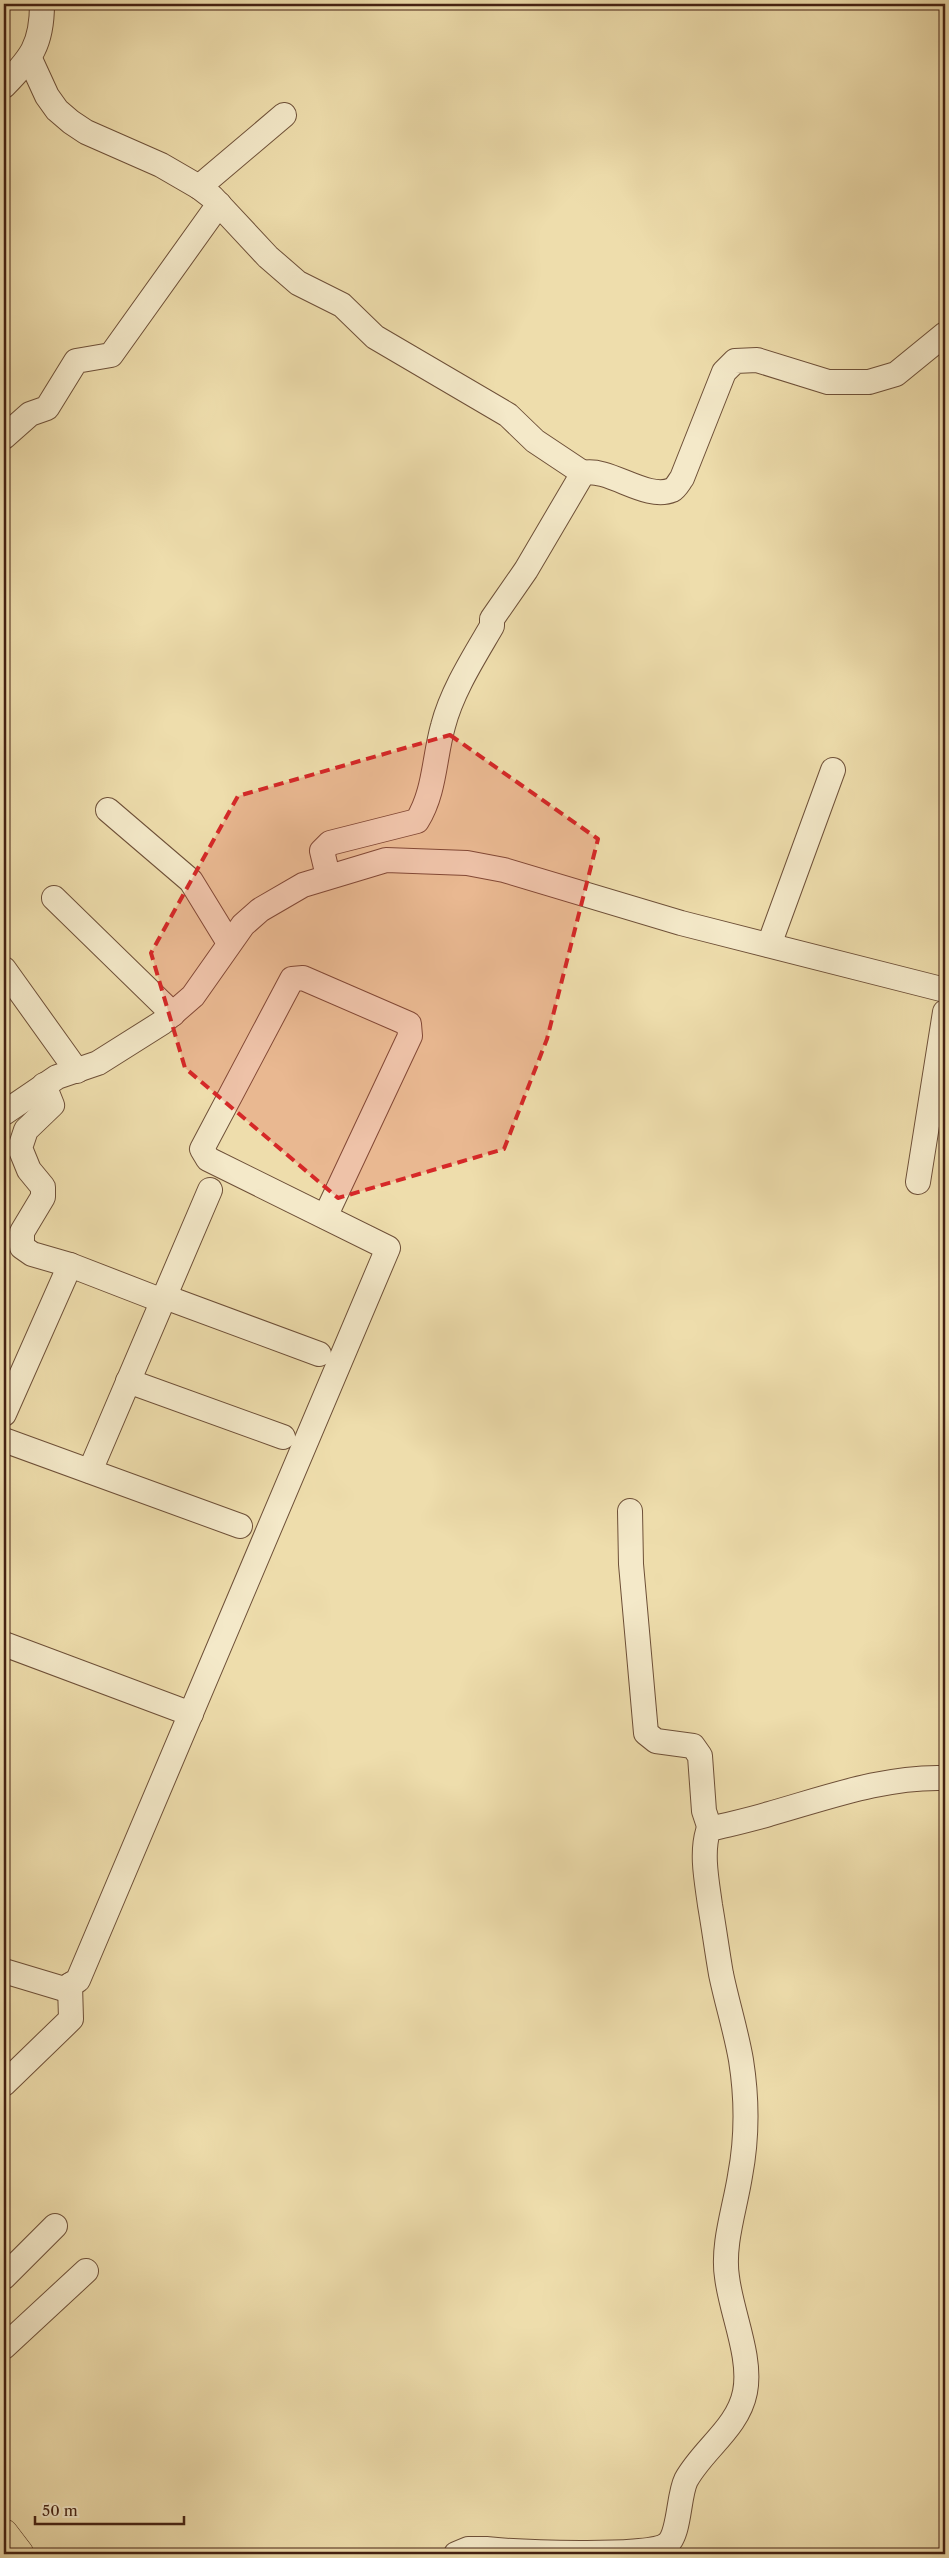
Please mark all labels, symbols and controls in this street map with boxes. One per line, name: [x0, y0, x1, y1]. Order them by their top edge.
scale bar: [35, 2493, 184, 2525]
text: 50 m: [42, 2501, 78, 2520]

